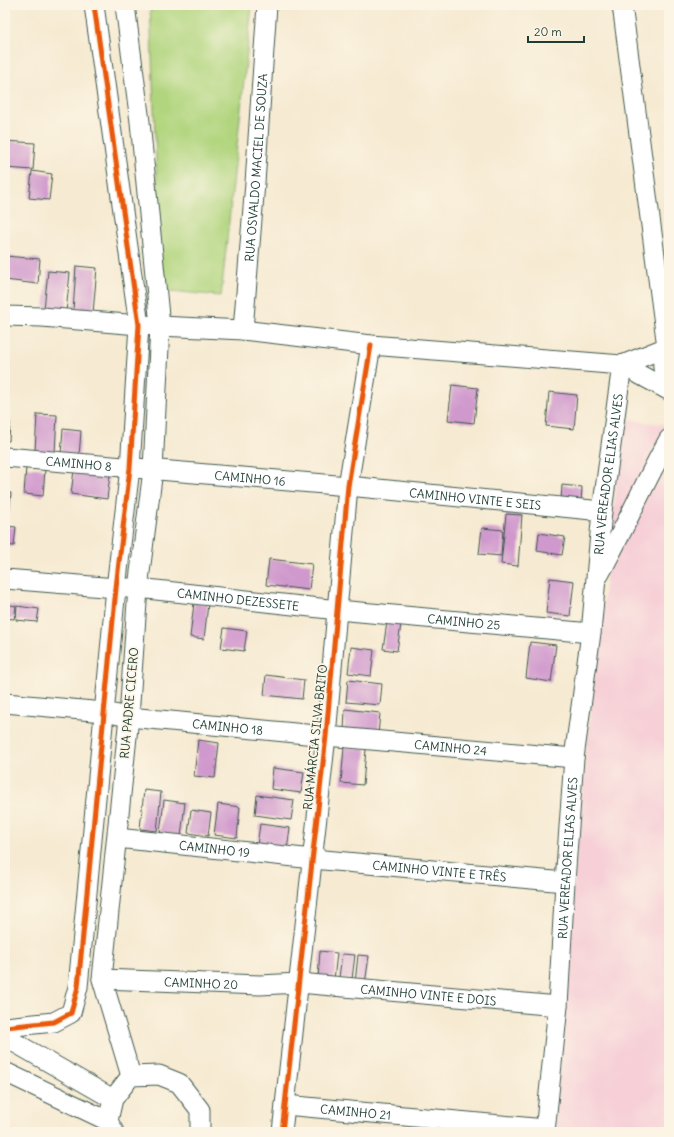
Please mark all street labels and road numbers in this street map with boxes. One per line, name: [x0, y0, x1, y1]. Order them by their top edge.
street label: RUA OSVALDO MACIEL DE SOUZA: [241, 73, 270, 262]
street label: RUA VEREADOR ELIAS ALVES: [591, 392, 626, 555]
street label: CAMINHO 8: [45, 453, 113, 474]
street label: CAMINHO 16: [214, 467, 286, 488]
street label: CAMINHO VINTE E SEIS: [408, 485, 542, 513]
street label: CAMINHO DEZESSETE: [176, 585, 300, 613]
street label: CAMINHO 25: [427, 611, 501, 632]
street label: RUA PADRE CICERO: [117, 647, 141, 759]
street label: RUA MÁRCIA SILVA BRITO: [300, 663, 330, 811]
street label: CAMINHO 18: [191, 716, 264, 737]
street label: CAMINHO 24: [414, 736, 488, 758]
street label: RUA VEREADOR ELIAS ALVES: [554, 776, 580, 939]
street label: CAMINHO 19: [178, 837, 251, 860]
street label: CAMINHO VINTE E TRÊS: [372, 857, 507, 884]
street label: CAMINHO 20: [164, 974, 238, 992]
street label: CAMINHO VINTE E DOIS: [360, 981, 497, 1008]
street label: CAMINHO 21: [320, 1101, 392, 1122]

